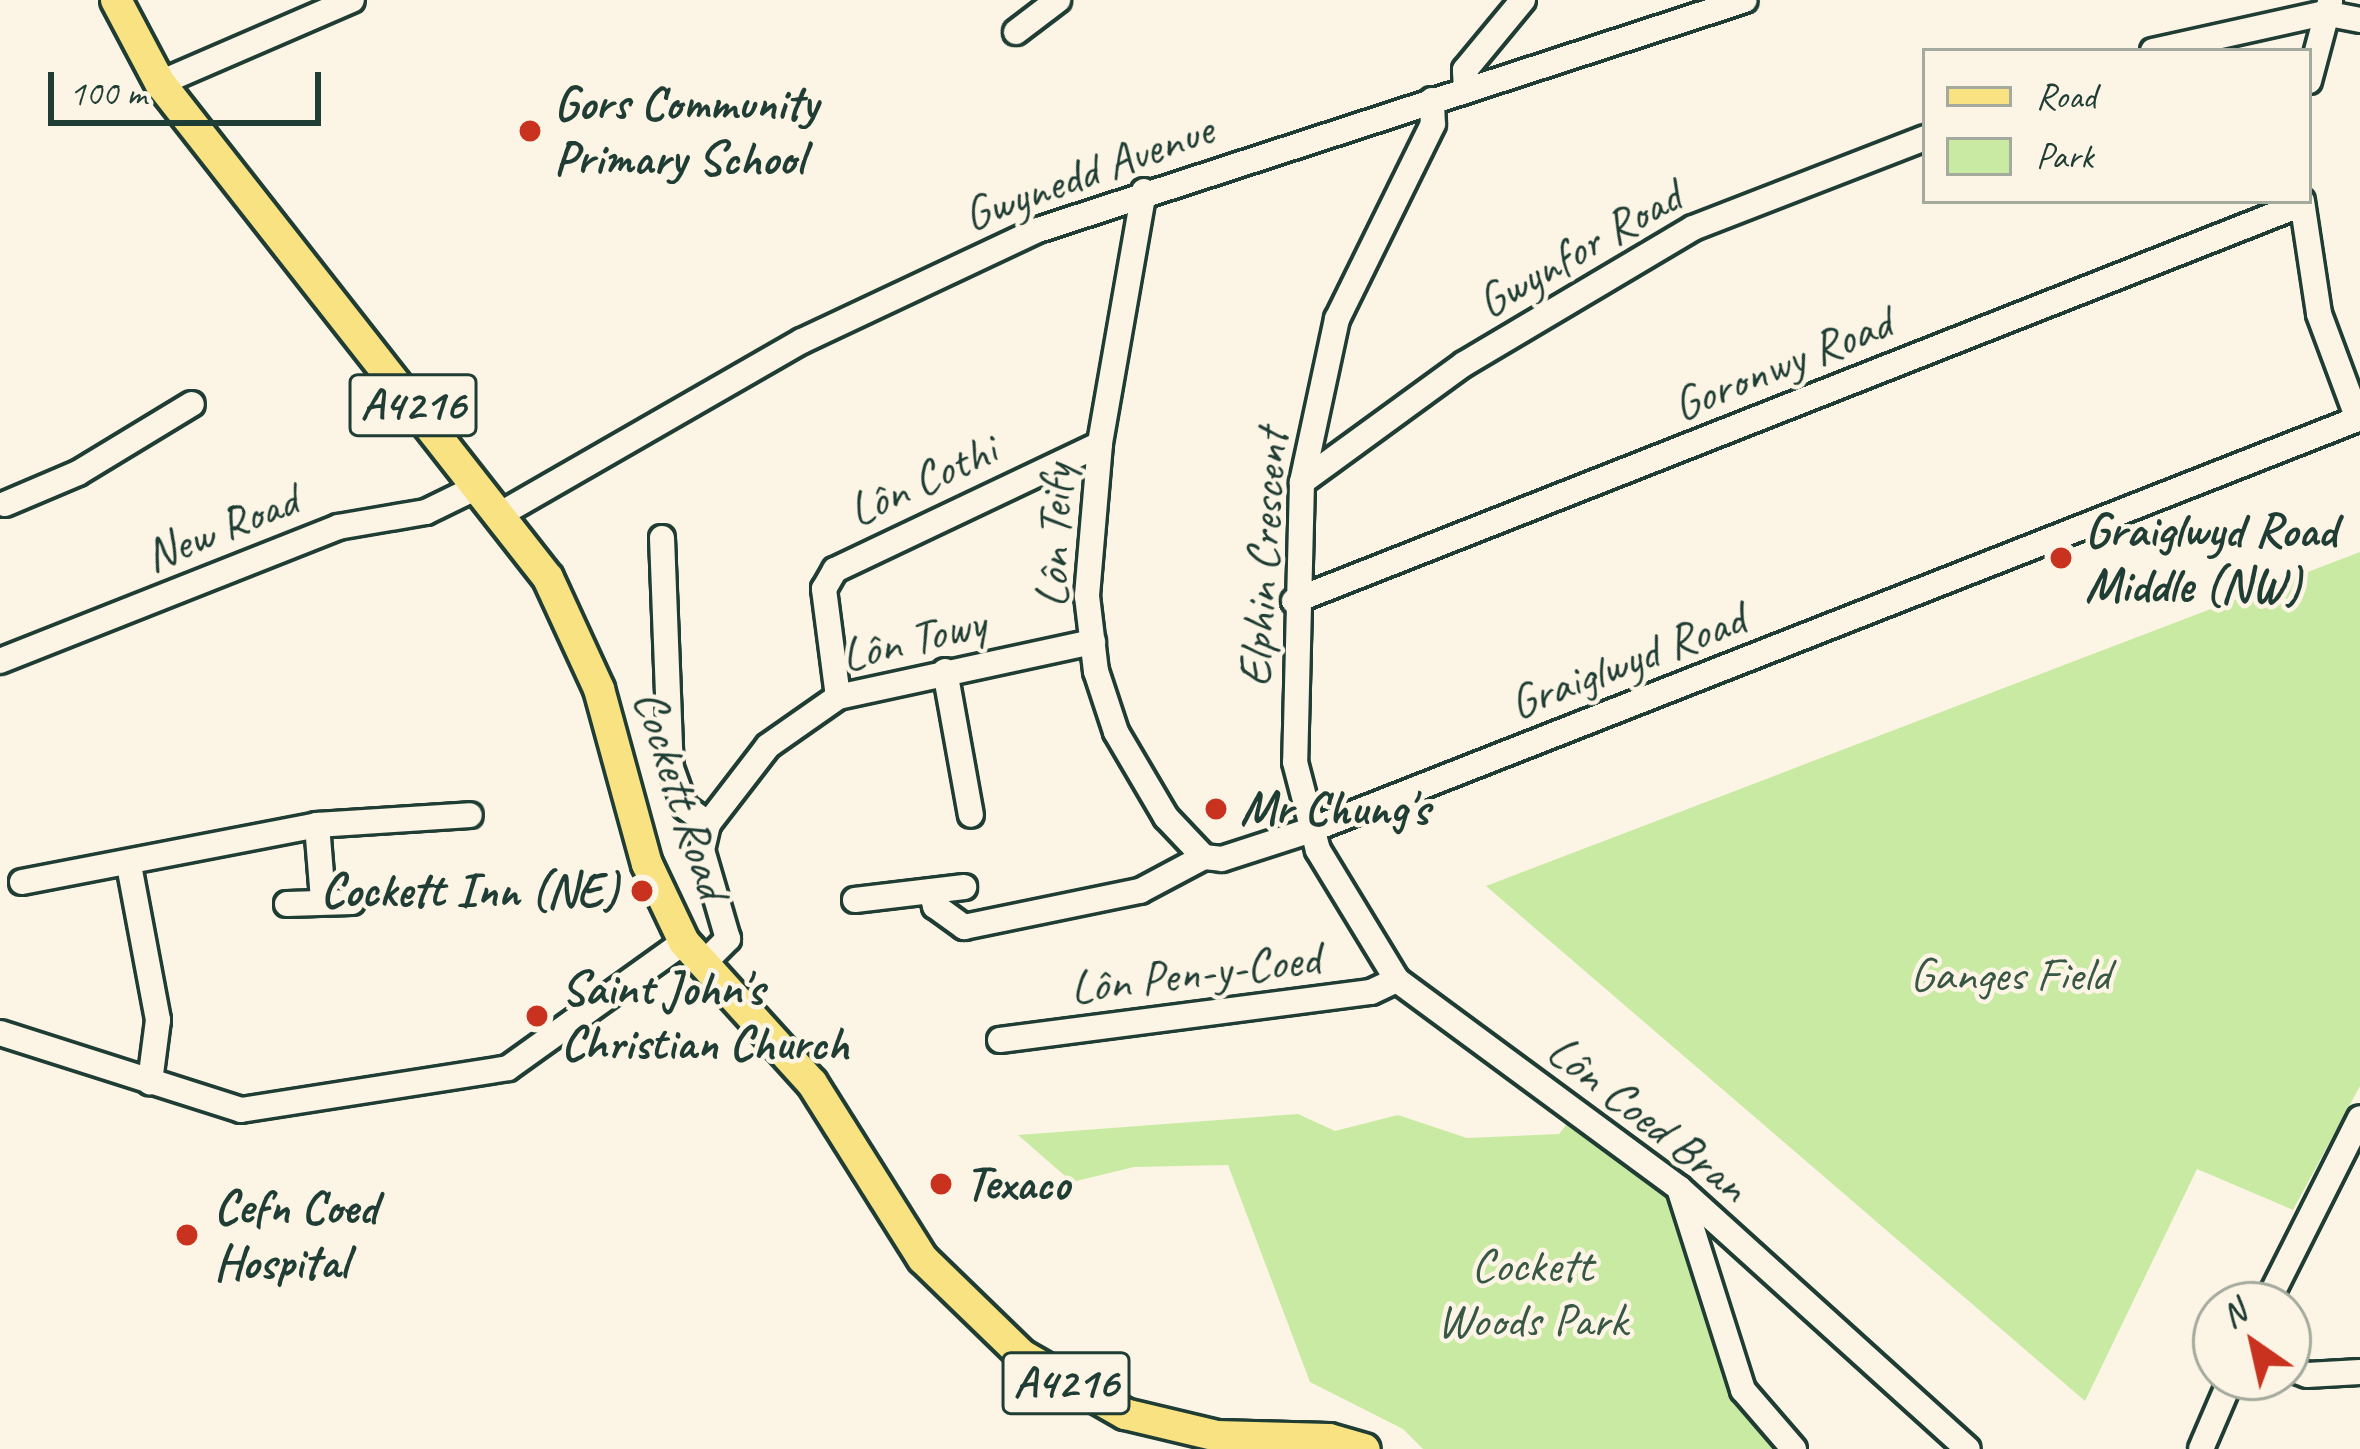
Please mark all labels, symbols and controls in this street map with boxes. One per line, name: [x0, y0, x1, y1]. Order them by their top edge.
scale bar: [54, 48, 327, 122]
legend: [1922, 48, 2312, 204]
text: 100 m: [69, 70, 146, 116]
text: Road: [2036, 73, 2096, 119]
place label: Gors Community Primary School: [554, 74, 819, 187]
street label: Gwynedd Avenue: [955, 100, 1221, 244]
marker: Gors Community Primary School: [517, 118, 543, 144]
text: Park: [2036, 133, 2093, 179]
street label: Gwynfor Road: [1467, 167, 1691, 331]
street label: Goronwy Road: [1665, 294, 1899, 434]
road number: A4216: [347, 366, 479, 444]
street label: Lôn Cothi: [839, 421, 1005, 539]
street label: Elphin Crescent: [1225, 427, 1301, 689]
street label: Lôn Teify: [1023, 463, 1085, 609]
street label: New Road: [135, 471, 307, 585]
place label: Graiglwyd Road Middle (NW): [2085, 501, 2337, 614]
marker: Graiglwyd Road Middle (NW): [2048, 545, 2074, 571]
street label: Graiglwyd Road: [1501, 590, 1753, 732]
street label: Lôn Towy: [835, 593, 991, 685]
street label: Cockett Road: [621, 684, 741, 904]
place label: Mr Chung's: [1240, 780, 1429, 838]
marker: Mr Chung's: [1203, 796, 1229, 822]
place label: Cockett Inn (NE): [321, 862, 618, 920]
marker: Cockett Inn (NE): [629, 878, 655, 904]
street label: Lôn Pen-y-Coed: [1067, 929, 1323, 1017]
park label: Ganges Field: [1910, 946, 2110, 1004]
place label: Saint John's Christian Church: [561, 959, 851, 1072]
marker: Saint John's Christian Church: [524, 1003, 550, 1029]
street label: Lôn Coed Bran: [1535, 1021, 1761, 1215]
place label: Texaco: [965, 1155, 1069, 1213]
marker: Texaco: [928, 1171, 954, 1197]
place label: Cefn Coed Hospital: [214, 1178, 377, 1291]
marker: Cefn Coed Hospital: [171, 1219, 203, 1251]
park label: Cockett Woods Park: [1436, 1236, 1628, 1349]
north arrow: [2192, 1281, 2312, 1401]
text: N: [2213, 1291, 2254, 1337]
road number: A4216: [1000, 1344, 1132, 1422]

